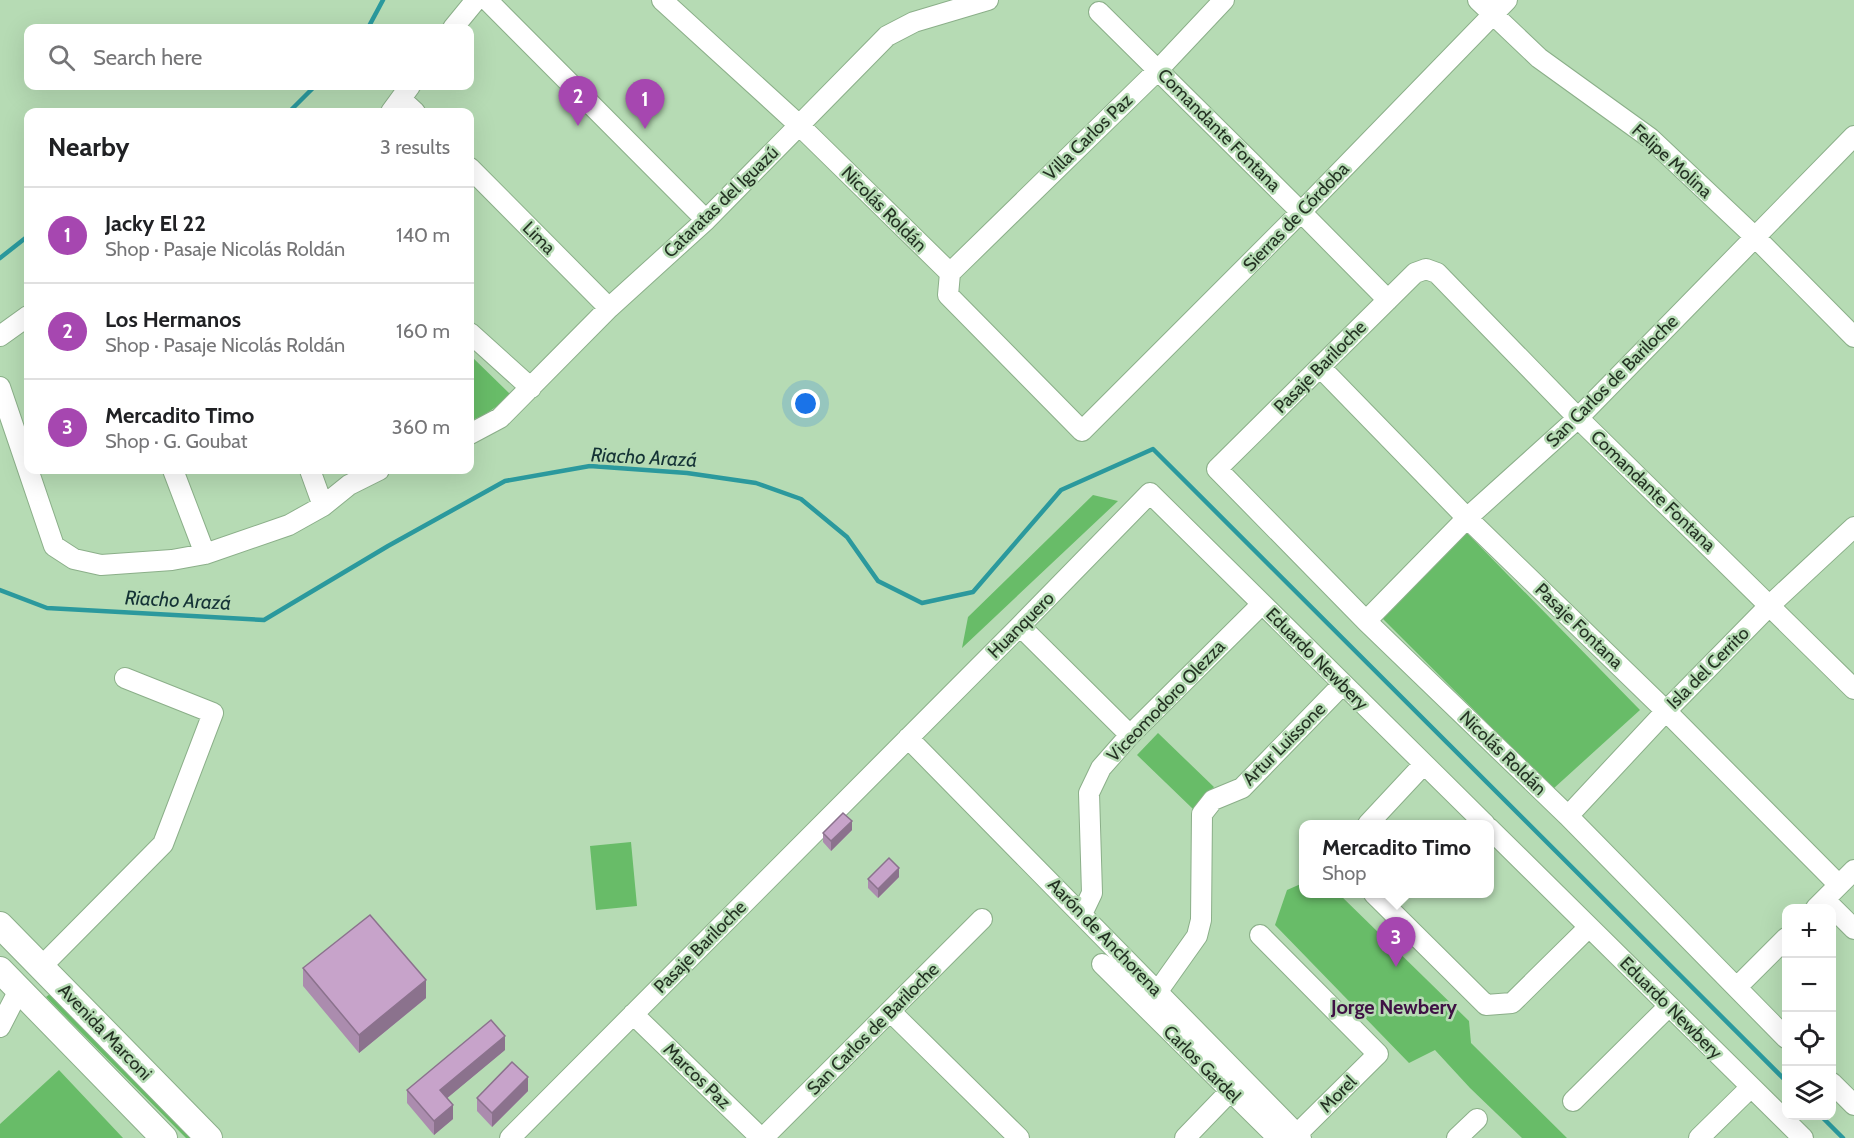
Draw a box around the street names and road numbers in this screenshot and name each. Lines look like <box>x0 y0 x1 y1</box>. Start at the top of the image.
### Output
street label: Comandante Fontana <box>1153 64 1285 196</box>
street label: Villa Carlos Paz <box>1039 89 1137 185</box>
street label: Felipe Molina <box>1627 119 1717 203</box>
street label: Cataratas del Iguazú <box>659 142 783 262</box>
street label: Sierras de Córdoba <box>1238 158 1354 276</box>
street label: Nicolás Roldán <box>837 162 931 256</box>
street label: Lima <box>518 217 560 259</box>
street label: San Carlos de Bariloche <box>1541 310 1683 452</box>
street label: Pasaje Bariloche <box>1269 316 1371 418</box>
street label: Comandante Fontana <box>1586 426 1720 556</box>
street label: Pasaje Fontana <box>1530 579 1628 674</box>
street label: Huanquero <box>983 587 1059 663</box>
street label: Eduardo Newbery <box>1261 603 1373 715</box>
street label: Isla del Cerrito <box>1662 622 1754 714</box>
street label: Viceomodoro Olezza <box>1102 635 1230 766</box>
street label: Artur Luissone <box>1238 698 1330 790</box>
street label: Nicolás Roldán <box>1455 706 1551 800</box>
street label: Aarón de Anchorena <box>1043 874 1167 1001</box>
street label: Pasaje Bariloche <box>649 896 751 998</box>
street label: Eduardo Newbery <box>1615 952 1727 1064</box>
street label: San Carlos de Bariloche <box>802 958 944 1100</box>
street label: Avenida Marconi <box>54 979 156 1085</box>
street label: Carlos Gardel <box>1159 1021 1246 1108</box>
street label: Marcos Paz <box>659 1038 736 1114</box>
street label: Morel <box>1315 1070 1362 1117</box>

